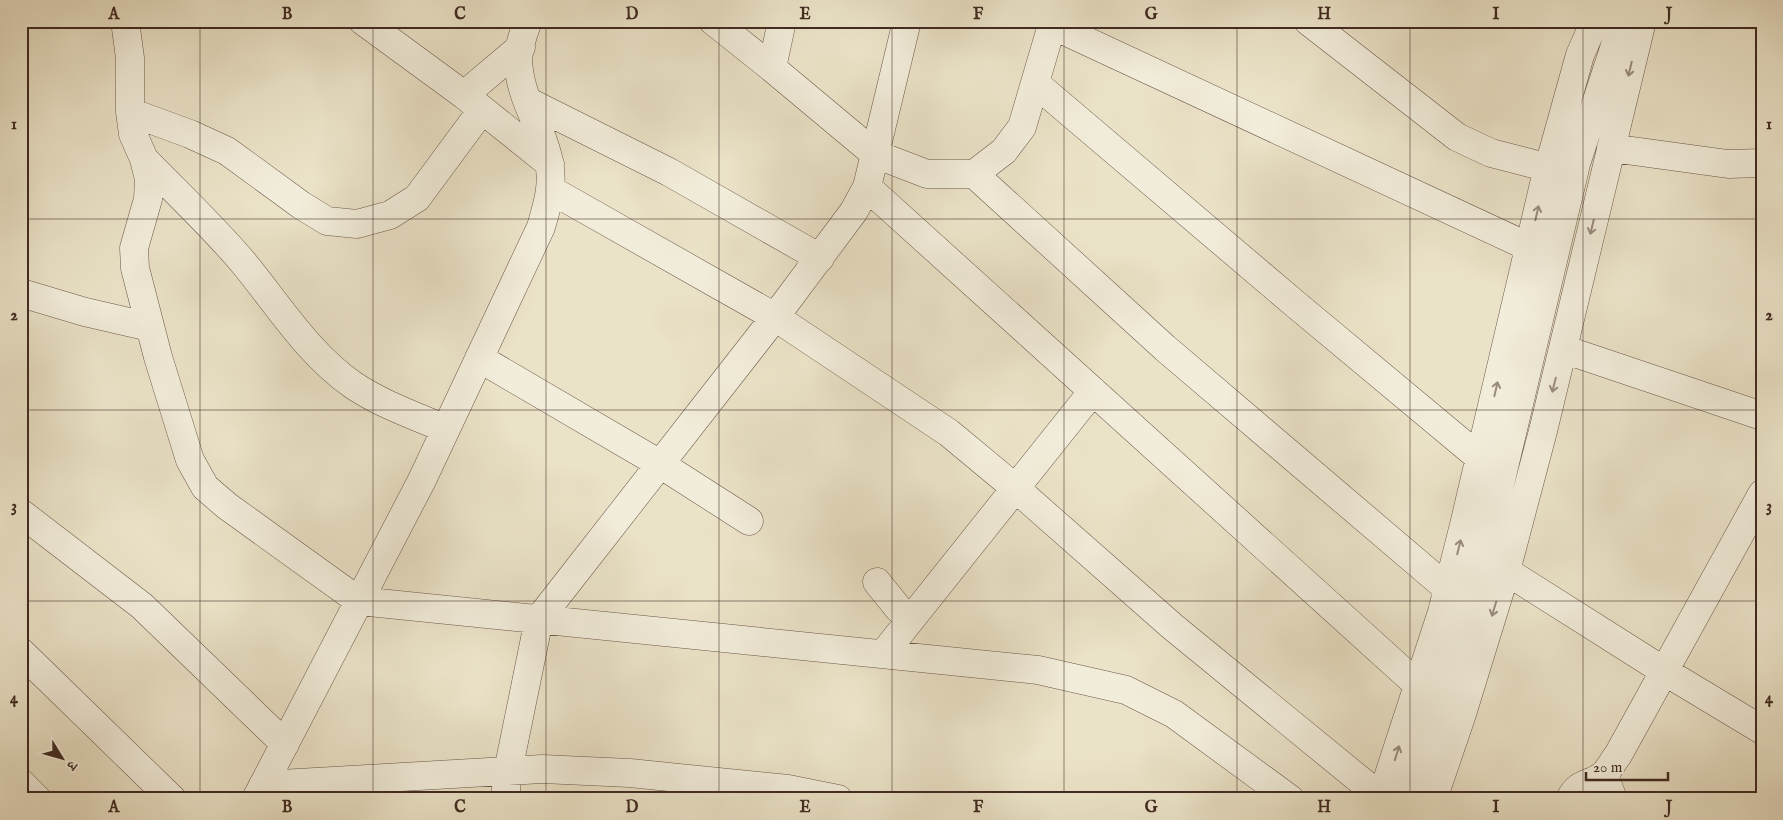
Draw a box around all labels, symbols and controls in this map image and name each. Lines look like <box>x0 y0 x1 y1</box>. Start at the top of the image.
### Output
text: A <box>108 5 121 25</box>
text: B <box>282 5 293 25</box>
text: C <box>454 5 466 25</box>
text: D <box>626 5 639 25</box>
text: E <box>799 5 811 25</box>
text: F <box>973 5 984 25</box>
text: G <box>1145 5 1158 25</box>
text: H <box>1317 5 1331 25</box>
text: I <box>1493 5 1500 25</box>
text: J <box>1664 5 1673 25</box>
one-way arrow <box>1625 60 1634 76</box>
text: 1 <box>11 115 17 135</box>
text: 1 <box>1766 115 1772 135</box>
one-way arrow <box>1533 206 1542 222</box>
one-way arrow <box>1587 218 1596 234</box>
text: 2 <box>10 306 18 326</box>
text: 2 <box>1765 306 1773 326</box>
one-way arrow <box>1549 376 1558 392</box>
one-way arrow <box>1492 381 1501 397</box>
text: 3 <box>11 497 17 517</box>
text: 3 <box>1766 497 1772 517</box>
one-way arrow <box>1455 539 1464 555</box>
one-way arrow <box>1489 601 1499 617</box>
text: 4 <box>10 689 19 709</box>
text: 4 <box>1765 689 1774 709</box>
north arrow <box>38 732 88 782</box>
one-way arrow <box>1393 745 1402 761</box>
scale bar <box>1586 750 1668 782</box>
text: उ <box>62 756 82 774</box>
text: 20 m <box>1593 758 1623 777</box>
text: A <box>108 798 121 818</box>
text: B <box>282 798 293 818</box>
text: C <box>454 798 466 818</box>
text: D <box>626 798 639 818</box>
text: E <box>799 798 811 818</box>
text: F <box>973 798 984 818</box>
text: G <box>1145 798 1158 818</box>
text: H <box>1317 798 1331 818</box>
text: I <box>1493 798 1500 818</box>
text: J <box>1664 798 1673 818</box>

